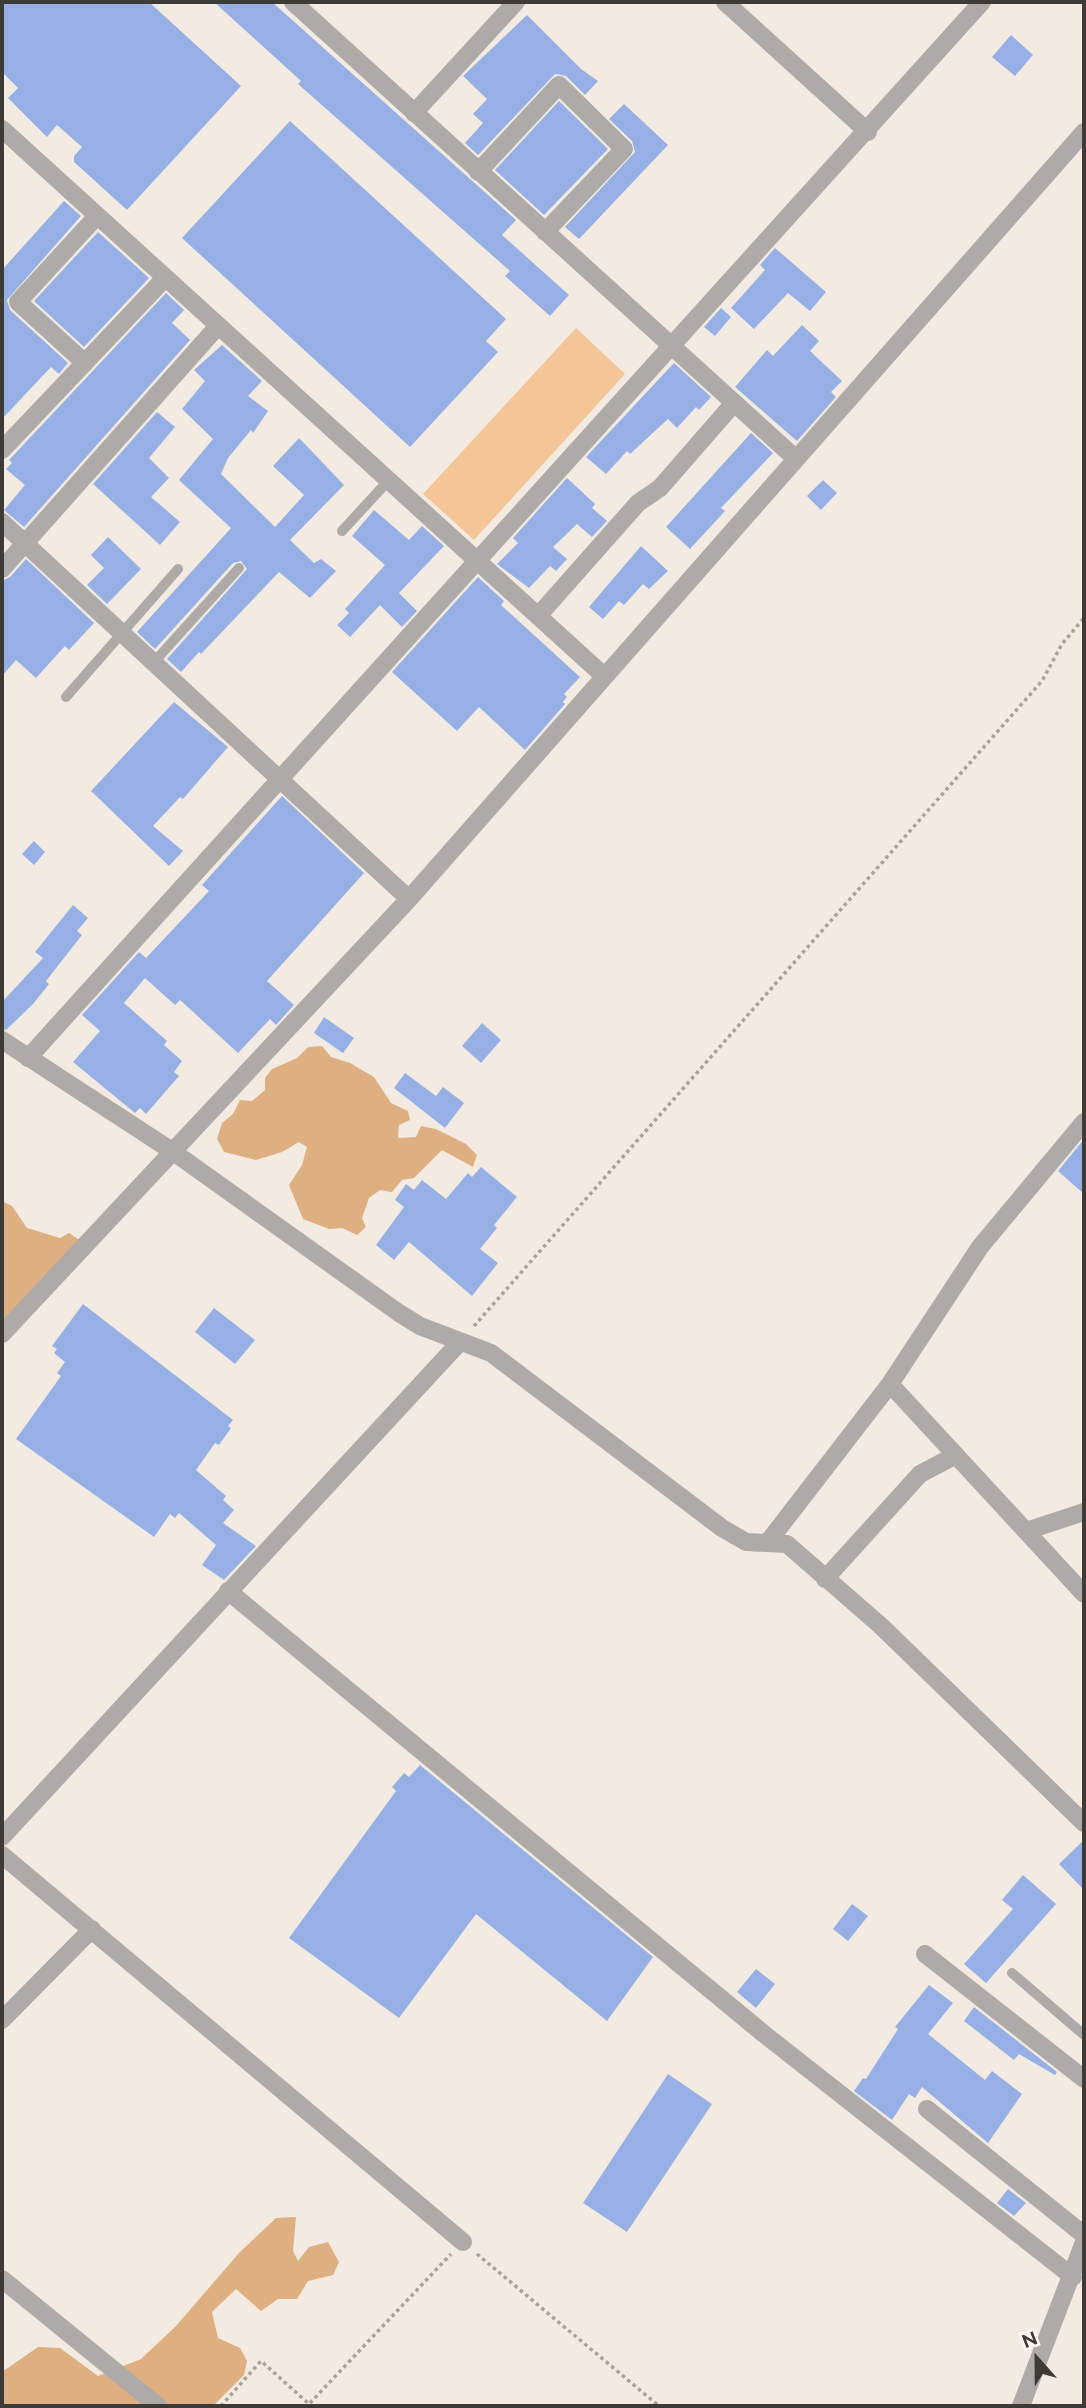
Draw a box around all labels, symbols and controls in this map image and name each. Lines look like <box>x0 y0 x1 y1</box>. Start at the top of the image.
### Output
north arrow <box>1002 2324 1072 2394</box>
text: N <box>1019 2327 1040 2352</box>

